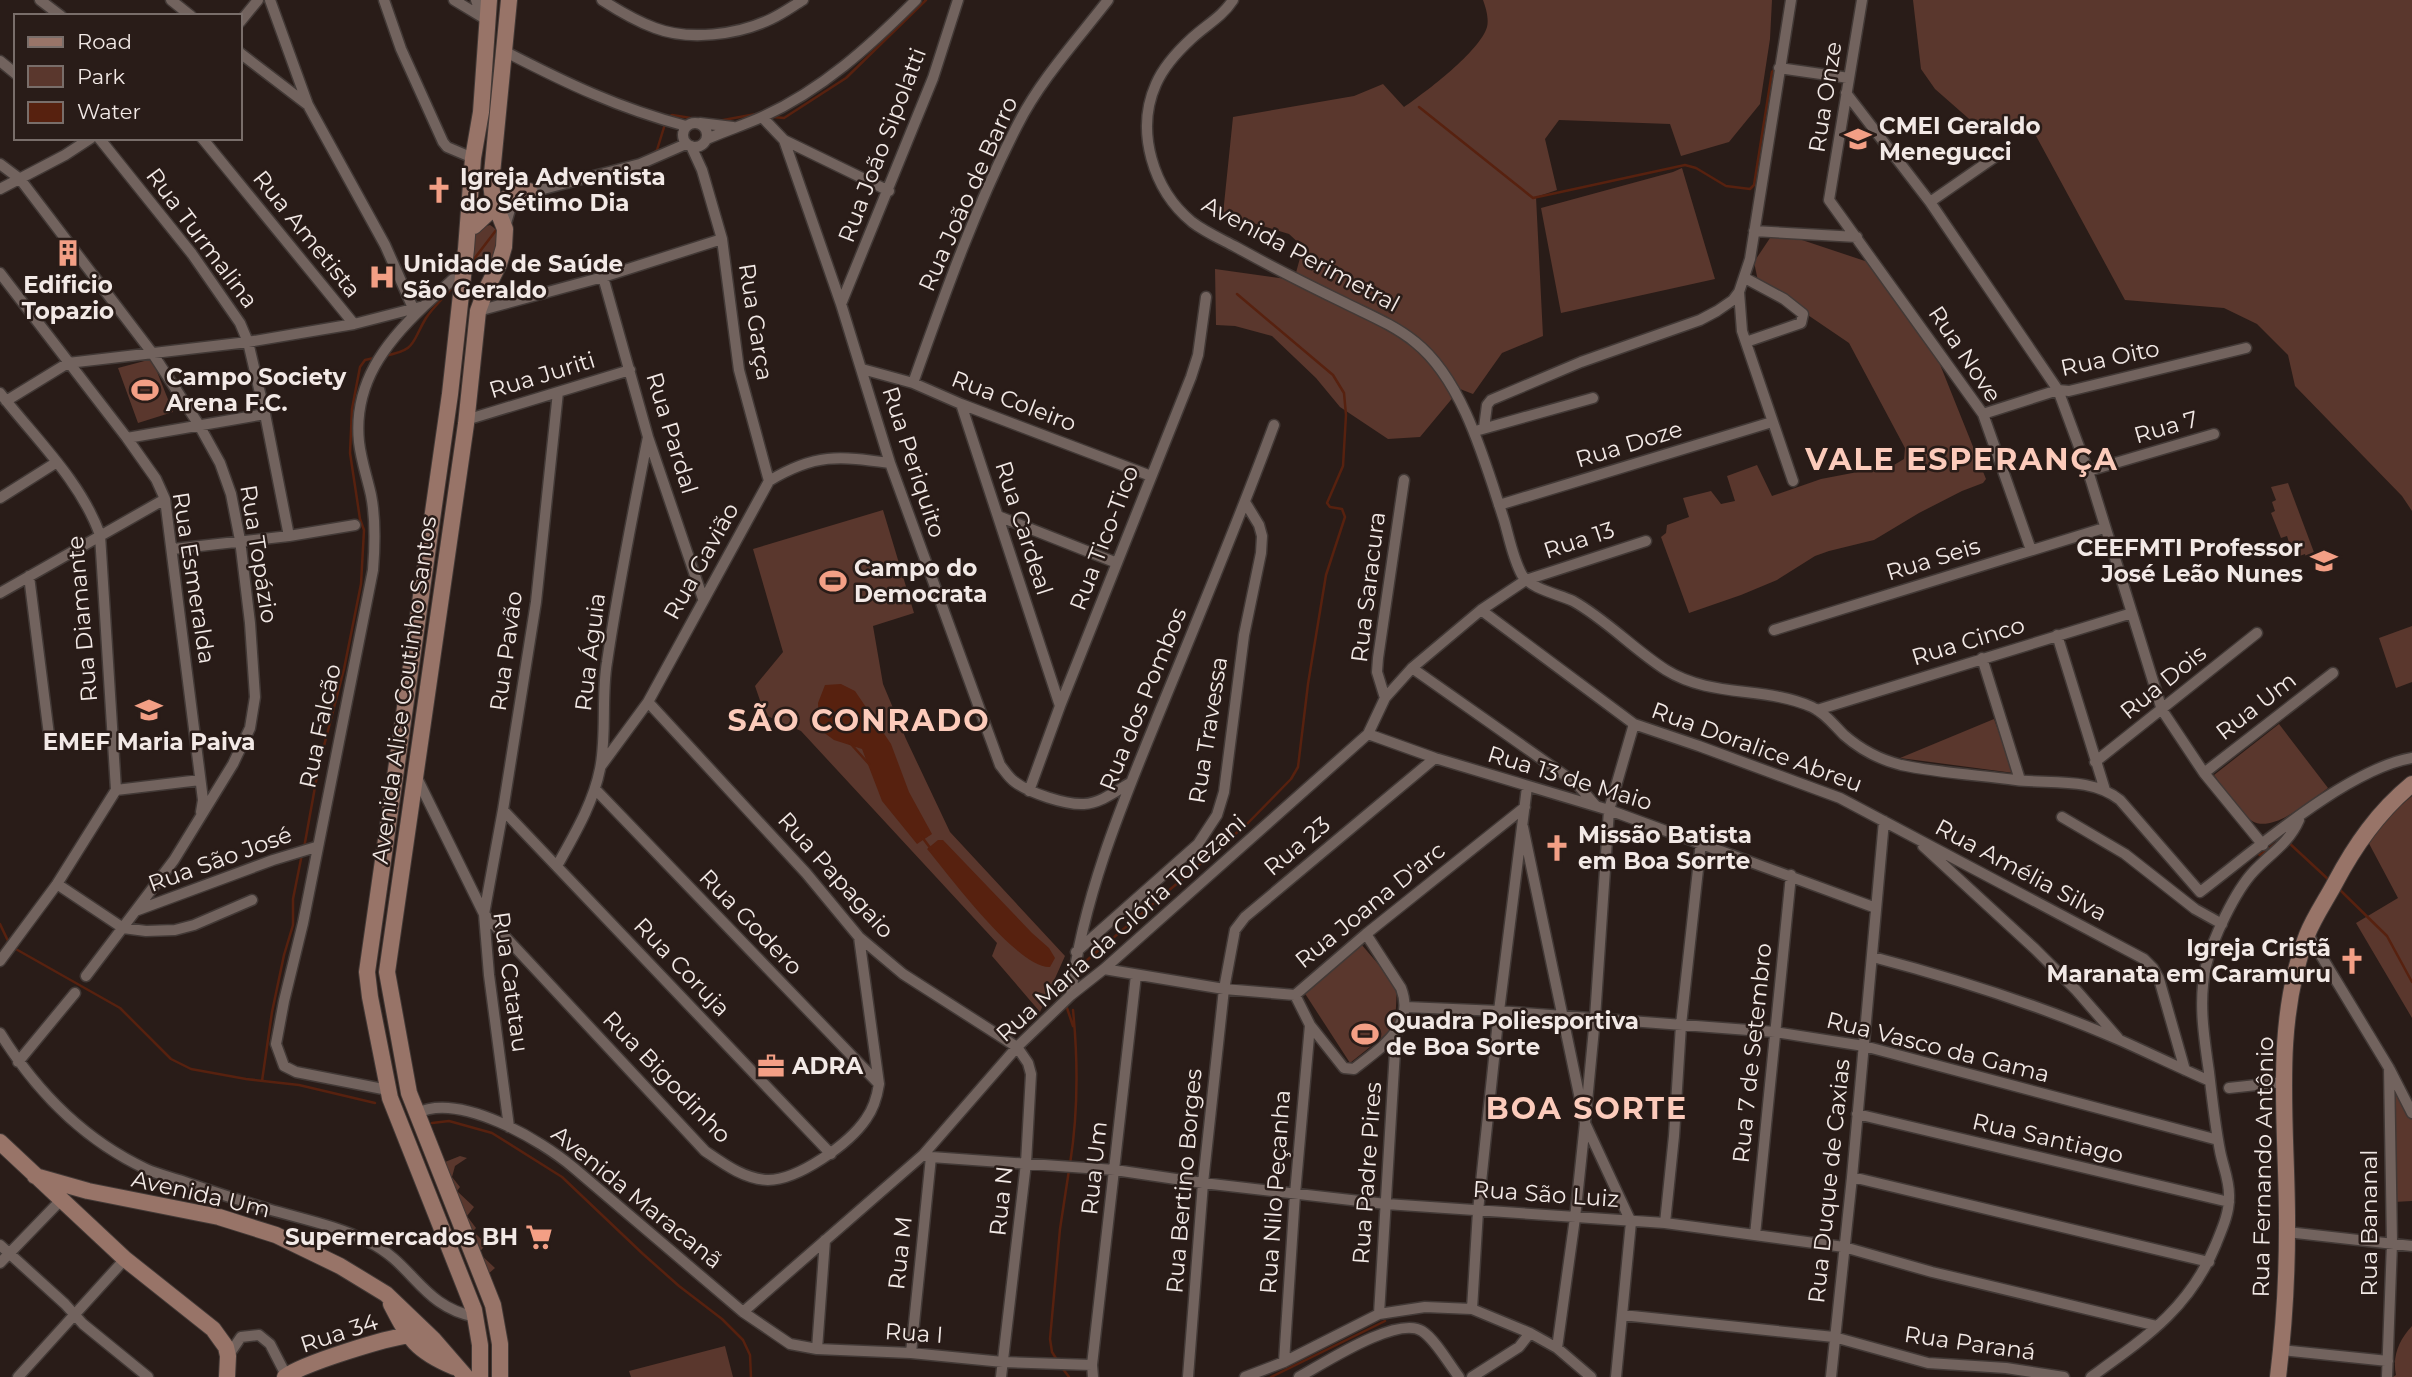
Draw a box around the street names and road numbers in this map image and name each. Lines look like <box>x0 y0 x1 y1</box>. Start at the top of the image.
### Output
street label: Rua Onze <box>1802 40 1848 154</box>
street label: Rua João Sipolatti <box>832 44 932 246</box>
street label: Rua João de Barro <box>912 92 1024 296</box>
street label: Rua Turmalina <box>140 162 264 314</box>
street label: Rua Ametista <box>247 165 367 303</box>
street label: Avenida Perimetral <box>1197 190 1405 318</box>
street label: Rua Garça <box>733 261 779 383</box>
street label: Rua Nove <box>1923 300 2007 408</box>
street label: Rua Oito <box>2058 334 2162 382</box>
street label: Rua Juriti <box>486 346 598 404</box>
street label: Rua Coleiro <box>948 364 1080 438</box>
street label: Rua Pardal <box>640 369 704 497</box>
street label: Rua Periquito <box>876 383 952 541</box>
street label: Rua 7 <box>2131 405 2201 449</box>
street label: Rua Doze <box>1572 414 1686 474</box>
street label: Rua Cardeal <box>989 457 1059 599</box>
street label: Rua Tico-Tico <box>1064 462 1144 614</box>
street label: Rua Topázio <box>234 483 284 625</box>
street label: Rua Esmeralda <box>167 490 221 666</box>
street label: Rua Gavião <box>657 498 745 624</box>
street label: Rua Saracura <box>1345 510 1391 664</box>
street label: Avenida Alice Coutinho Santos <box>366 514 442 866</box>
street label: Rua 13 <box>1540 515 1618 565</box>
street label: Rua Seis <box>1882 531 1984 587</box>
street label: Rua Diamante <box>61 535 103 703</box>
street label: Rua Pavão <box>484 589 528 713</box>
street label: Rua Águia <box>569 591 611 713</box>
street label: Rua dos Pombos <box>1093 603 1193 795</box>
street label: Rua Cinco <box>1908 611 2028 671</box>
street label: Rua Dois <box>2114 639 2212 725</box>
street label: Rua Travessa <box>1183 655 1233 805</box>
street label: Rua Falcão <box>293 661 347 791</box>
street label: Rua Um <box>2210 666 2302 746</box>
street label: Rua Doralice Abreu <box>1648 696 1866 798</box>
street label: Rua 13 de Maio <box>1484 740 1656 816</box>
street label: Rua Papagaio <box>772 806 900 944</box>
street label: Rua Maria da Glória Torezani <box>990 808 1252 1048</box>
street label: Rua 23 <box>1258 810 1336 882</box>
street label: Rua Amélia Silva <box>1930 813 2112 927</box>
street label: Rua São José <box>144 820 296 898</box>
street label: Rua Joana D'arc <box>1289 836 1451 974</box>
street label: Rua Godero <box>693 863 809 981</box>
street label: Rua Catatau <box>487 910 535 1054</box>
street label: Rua Coruja <box>628 912 736 1022</box>
street label: Rua 7 de Setembro <box>1727 942 1777 1164</box>
street label: Rua Bigodinho <box>597 1005 737 1149</box>
street label: Rua Vasco da Gama <box>1824 1006 2052 1088</box>
street label: Rua Fernando Antônio <box>2247 1036 2279 1298</box>
street label: Rua Duque de Caxias <box>1802 1057 1856 1305</box>
street label: Rua Bertino Borges <box>1160 1067 1208 1295</box>
street label: Rua Padre Pires <box>1347 1081 1387 1265</box>
street label: Rua Nilo Peçanha <box>1254 1089 1296 1295</box>
street label: Rua Santiago <box>1970 1107 2126 1169</box>
street label: Avenida Maracanã <box>546 1119 728 1275</box>
street label: Rua Um <box>1075 1120 1113 1216</box>
street label: Rua Bananal <box>2355 1149 2383 1297</box>
street label: Avenida Um <box>129 1164 273 1224</box>
street label: Rua N <box>983 1165 1019 1237</box>
street label: Rua São Luiz <box>1472 1175 1620 1213</box>
street label: Rua M <box>882 1215 918 1291</box>
street label: Rua 34 <box>297 1307 381 1359</box>
street label: Rua I <box>884 1317 944 1349</box>
street label: Rua Paraná <box>1902 1320 2038 1366</box>

